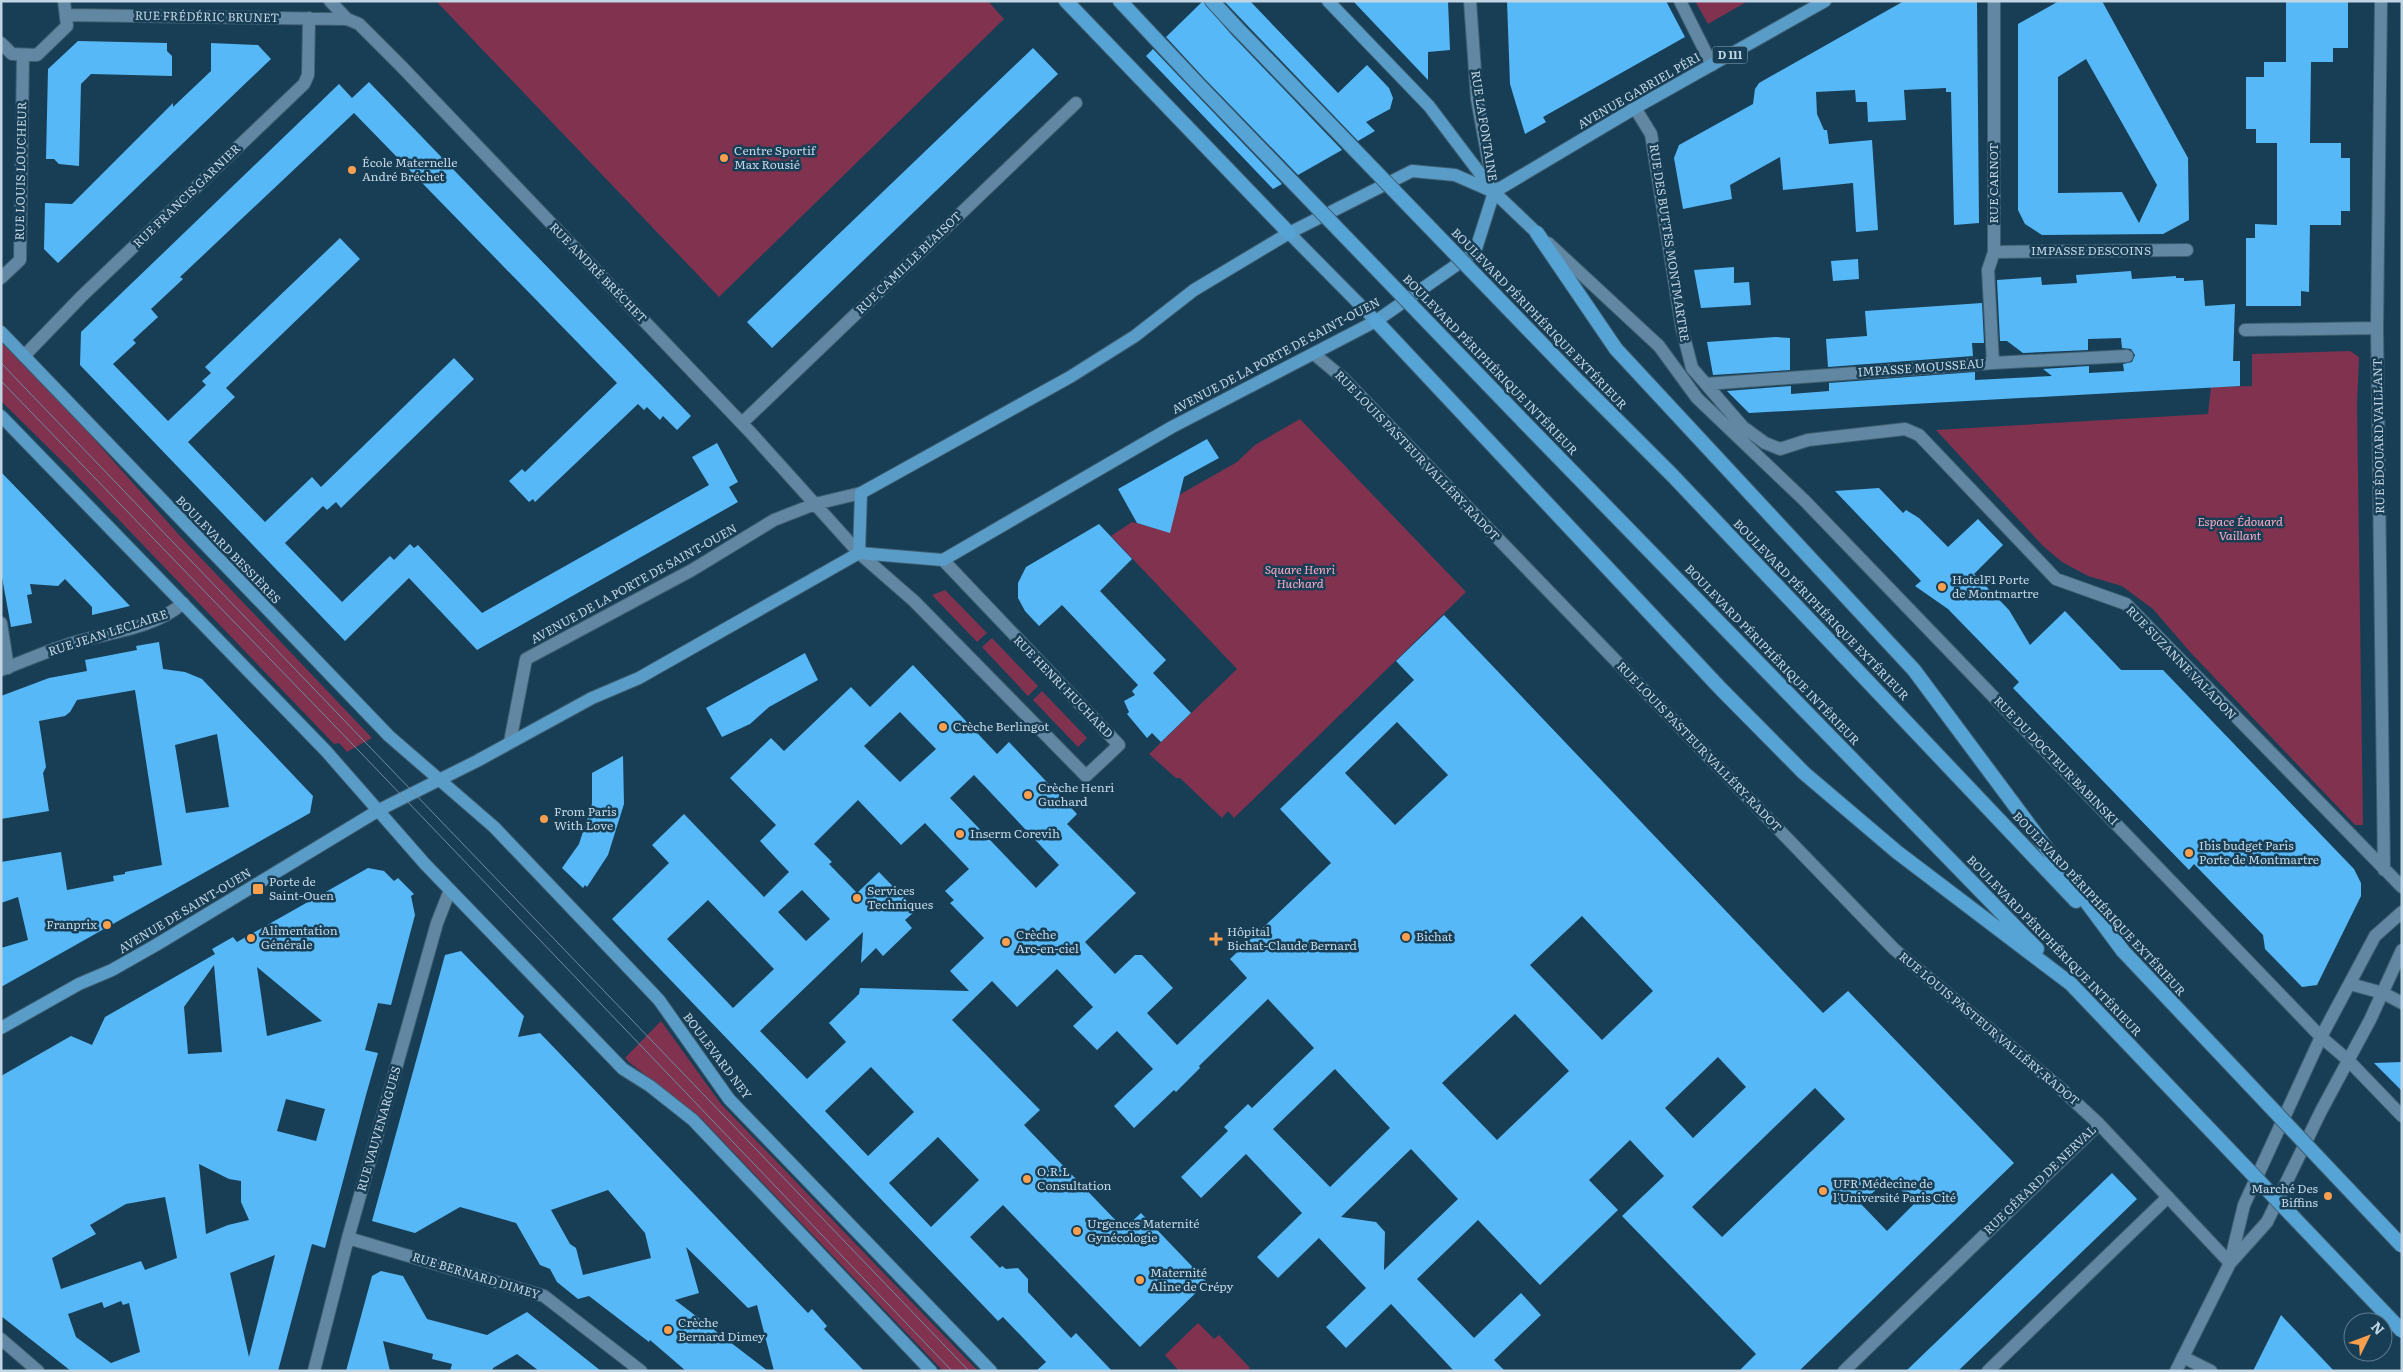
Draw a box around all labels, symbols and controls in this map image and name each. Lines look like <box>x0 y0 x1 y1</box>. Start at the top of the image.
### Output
street label: RUE FRÉDÉRIC BRUNET <box>135 6 280 26</box>
road number: D 111 <box>1712 46 1748 64</box>
street label: AVENUE GABRIEL PÉRI <box>1574 47 1703 133</box>
street label: RUE LA FONTAINE <box>1467 69 1503 183</box>
street label: RUE LOUIS LOUCHEUR <box>10 101 30 241</box>
street label: RUE FRANCIS GARNIER <box>129 139 244 252</box>
place label: Centre Sportif Max Rousié <box>734 141 817 173</box>
street label: RUE CARNOT <box>1984 142 2002 223</box>
street label: RUE DES BUTTES MONTMARTRE <box>1645 143 1695 343</box>
marker: Centre Sportif Max Rousié <box>718 152 730 164</box>
place label: École Maternelle André Bréchet <box>362 153 458 185</box>
marker: École Maternelle André Bréchet <box>346 164 358 176</box>
street label: RUE CAMILLE BLAISOT <box>851 207 965 318</box>
street label: RUE ANDRÉ BRÉCHET <box>546 218 652 327</box>
street label: BOULEVARD PÉRIPHÉRIQUE EXTÉRIEUR <box>1448 224 1632 413</box>
street label: IMPASSE DESCOINS <box>2031 241 2151 259</box>
street label: BOULEVARD PÉRIPHÉRIQUE INTÉRIEUR <box>1399 270 1583 459</box>
street label: AVENUE DE LA PORTE DE SAINT-OUEN <box>1168 292 1383 418</box>
street label: IMPASSE MOUSSEAU <box>1857 354 1985 380</box>
street label: RUE ÉDOUARD VAILLANT <box>2368 358 2388 514</box>
street label: RUE LOUIS PASTEUR VALLÉRY-RADOT <box>1331 366 1504 545</box>
street label: BOULEVARD BESSIÈRES <box>172 491 285 607</box>
park label: Espace Édouard Vaillant <box>2197 512 2283 544</box>
street label: BOULEVARD PÉRIPHÉRIQUE EXTÉRIEUR <box>1730 515 1914 704</box>
street label: AVENUE DE LA PORTE DE SAINT-OUEN <box>527 519 740 648</box>
park label: Square Henri Huchard <box>1265 560 1336 592</box>
street label: BOULEVARD PÉRIPHÉRIQUE INTÉRIEUR <box>1681 560 1865 749</box>
place label: HotelF1 Porte de Montmartre <box>1952 570 2039 602</box>
marker: HotelF1 Porte de Montmartre <box>1936 581 1948 593</box>
street label: RUE SUZANNE VALADON <box>2122 601 2241 723</box>
street label: RUE JEAN LECLAIRE <box>46 604 170 660</box>
street label: RUE HENRI HUCHARD <box>1010 631 1118 742</box>
street label: RUE LOUIS PASTEUR VALLÉRY-RADOT <box>1613 657 1786 836</box>
street label: RUE DU DOCTEUR BABINSKI <box>1990 692 2123 829</box>
place label: Crèche Berlingot <box>953 717 1049 735</box>
marker: Crèche Berlingot <box>937 721 949 733</box>
place label: Crèche Henri Guchard <box>1038 778 1114 810</box>
marker: Crèche Henri Guchard <box>1022 789 1034 801</box>
place label: From Paris With Love <box>554 802 617 834</box>
street label: BOULEVARD PÉRIPHÉRIQUE EXTÉRIEUR <box>2009 807 2190 1000</box>
marker: From Paris With Love <box>538 813 550 825</box>
place label: Inserm Corevih <box>970 824 1060 842</box>
marker: Inserm Corevih <box>954 828 966 840</box>
place label: Ibis budget Paris Porte de Montmartre <box>2199 836 2319 868</box>
marker: Ibis budget Paris Porte de Montmartre <box>2183 847 2195 859</box>
street label: BOULEVARD PÉRIPHÉRIQUE INTÉRIEUR <box>1963 851 2147 1040</box>
street label: AVENUE DE SAINT-OUEN <box>114 863 254 957</box>
place label: Porte de Saint-Ouen <box>269 872 334 904</box>
place label: Services Techniques <box>867 881 934 913</box>
marker: Porte de Saint-Ouen <box>251 882 265 896</box>
marker: Services Techniques <box>851 892 863 904</box>
place label: Franprix <box>46 915 97 933</box>
marker: Franprix <box>101 919 113 931</box>
place label: Alimentation Générale <box>261 921 338 953</box>
place label: Hôpital Bichat-Claude Bernard <box>1227 922 1357 954</box>
place label: Crèche Arc-en-ciel <box>1016 925 1079 957</box>
place label: Bichat <box>1416 927 1453 945</box>
marker: Bichat <box>1400 931 1412 943</box>
marker: Alimentation Générale <box>245 932 257 944</box>
marker: Hôpital Bichat-Claude Bernard <box>1209 932 1223 946</box>
marker: Crèche Arc-en-ciel <box>1000 936 1012 948</box>
street label: RUE LOUIS PASTEUR VALLÉRY-RADOT <box>1895 947 2084 1109</box>
street label: BOULEVARD NEY <box>679 1008 757 1103</box>
street label: RUE VAUVENARGUES <box>352 1064 405 1193</box>
street label: RUE GÉRARD DE NERVAL <box>1979 1121 2100 1238</box>
place label: O.R.L Consultation <box>1037 1162 1112 1194</box>
marker: O.R.L Consultation <box>1021 1173 1033 1185</box>
place label: UFR Médecine de l'Université Paris Cité <box>1833 1174 1956 1206</box>
place label: Marché Des Biffins <box>2251 1179 2319 1211</box>
marker: UFR Médecine de l'Université Paris Cité <box>1817 1185 1829 1197</box>
marker: Marché Des Biffins <box>2322 1190 2334 1202</box>
place label: Urgences Maternité Gynécologie <box>1087 1214 1199 1246</box>
marker: Urgences Maternité Gynécologie <box>1071 1225 1083 1237</box>
street label: RUE BERNARD DIMEY <box>410 1247 543 1303</box>
place label: Maternité Aline de Crépy <box>1150 1263 1233 1295</box>
marker: Maternité Aline de Crépy <box>1134 1274 1146 1286</box>
north arrow <box>2343 1312 2393 1362</box>
place label: Crèche Bernard Dimey <box>678 1313 765 1345</box>
text: N <box>2367 1317 2390 1339</box>
marker: Crèche Bernard Dimey <box>662 1324 674 1336</box>

